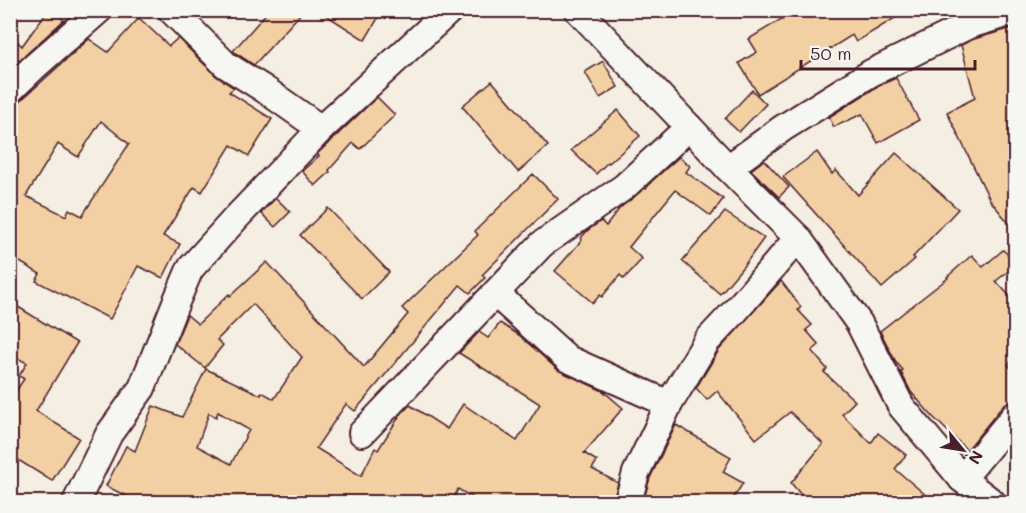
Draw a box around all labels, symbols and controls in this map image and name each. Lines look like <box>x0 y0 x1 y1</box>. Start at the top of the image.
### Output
scale bar <box>801 33 975 71</box>
text: 50 m <box>810 41 852 65</box>
north arrow <box>933 420 993 480</box>
text: N <box>964 447 989 468</box>

